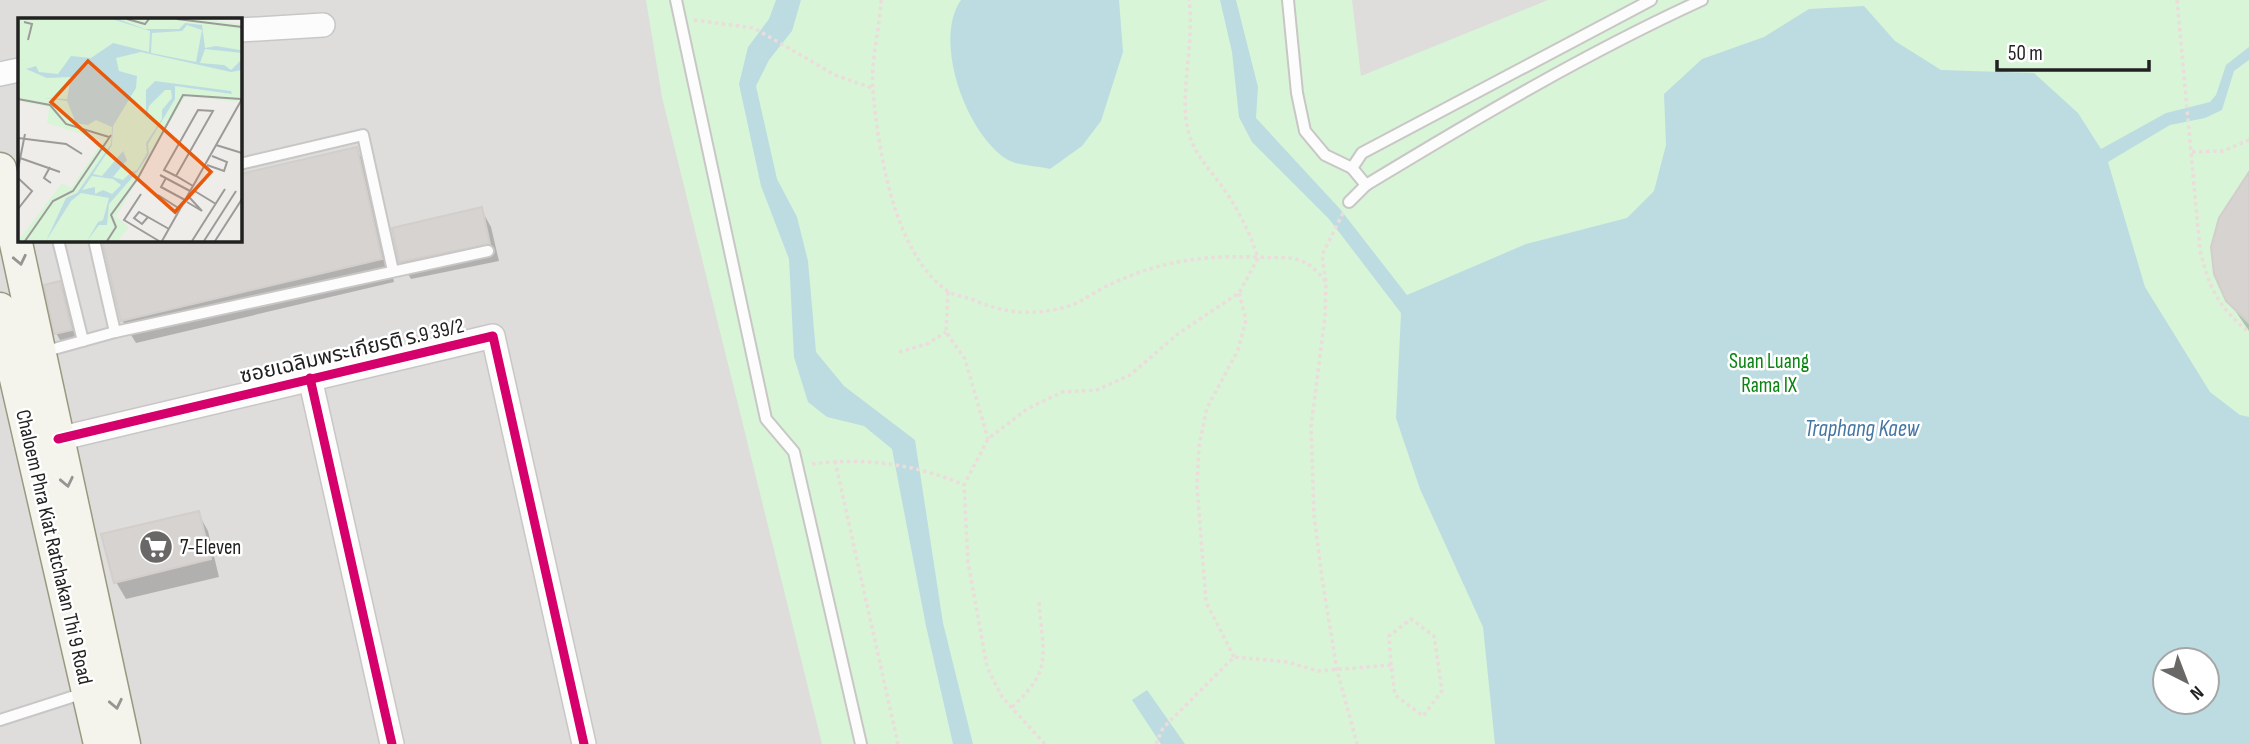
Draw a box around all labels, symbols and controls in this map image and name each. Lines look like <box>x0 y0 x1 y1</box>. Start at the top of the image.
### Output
inset map <box>18 18 242 242</box>
scale bar <box>1997 28 2149 72</box>
text: 50 m <box>2008 41 2043 66</box>
one-way arrow <box>11 254 26 266</box>
street label: ซอยเฉลิมพระเกียรติ ร.9 39/2 <box>238 313 466 389</box>
park label: Suan Luang Rama IX <box>1729 349 1809 398</box>
street label: Chaloem Phra Kiat Ratchakan Thi 9 Road <box>10 407 98 687</box>
water label: Traphang Kaew <box>1805 415 1920 443</box>
one-way arrow <box>59 476 73 488</box>
supermarket icon: 7-Eleven <box>137 528 175 566</box>
place label: 7-Eleven <box>180 535 241 560</box>
north arrow <box>2151 646 2221 716</box>
text: N <box>2185 681 2208 704</box>
one-way arrow <box>107 698 122 710</box>

